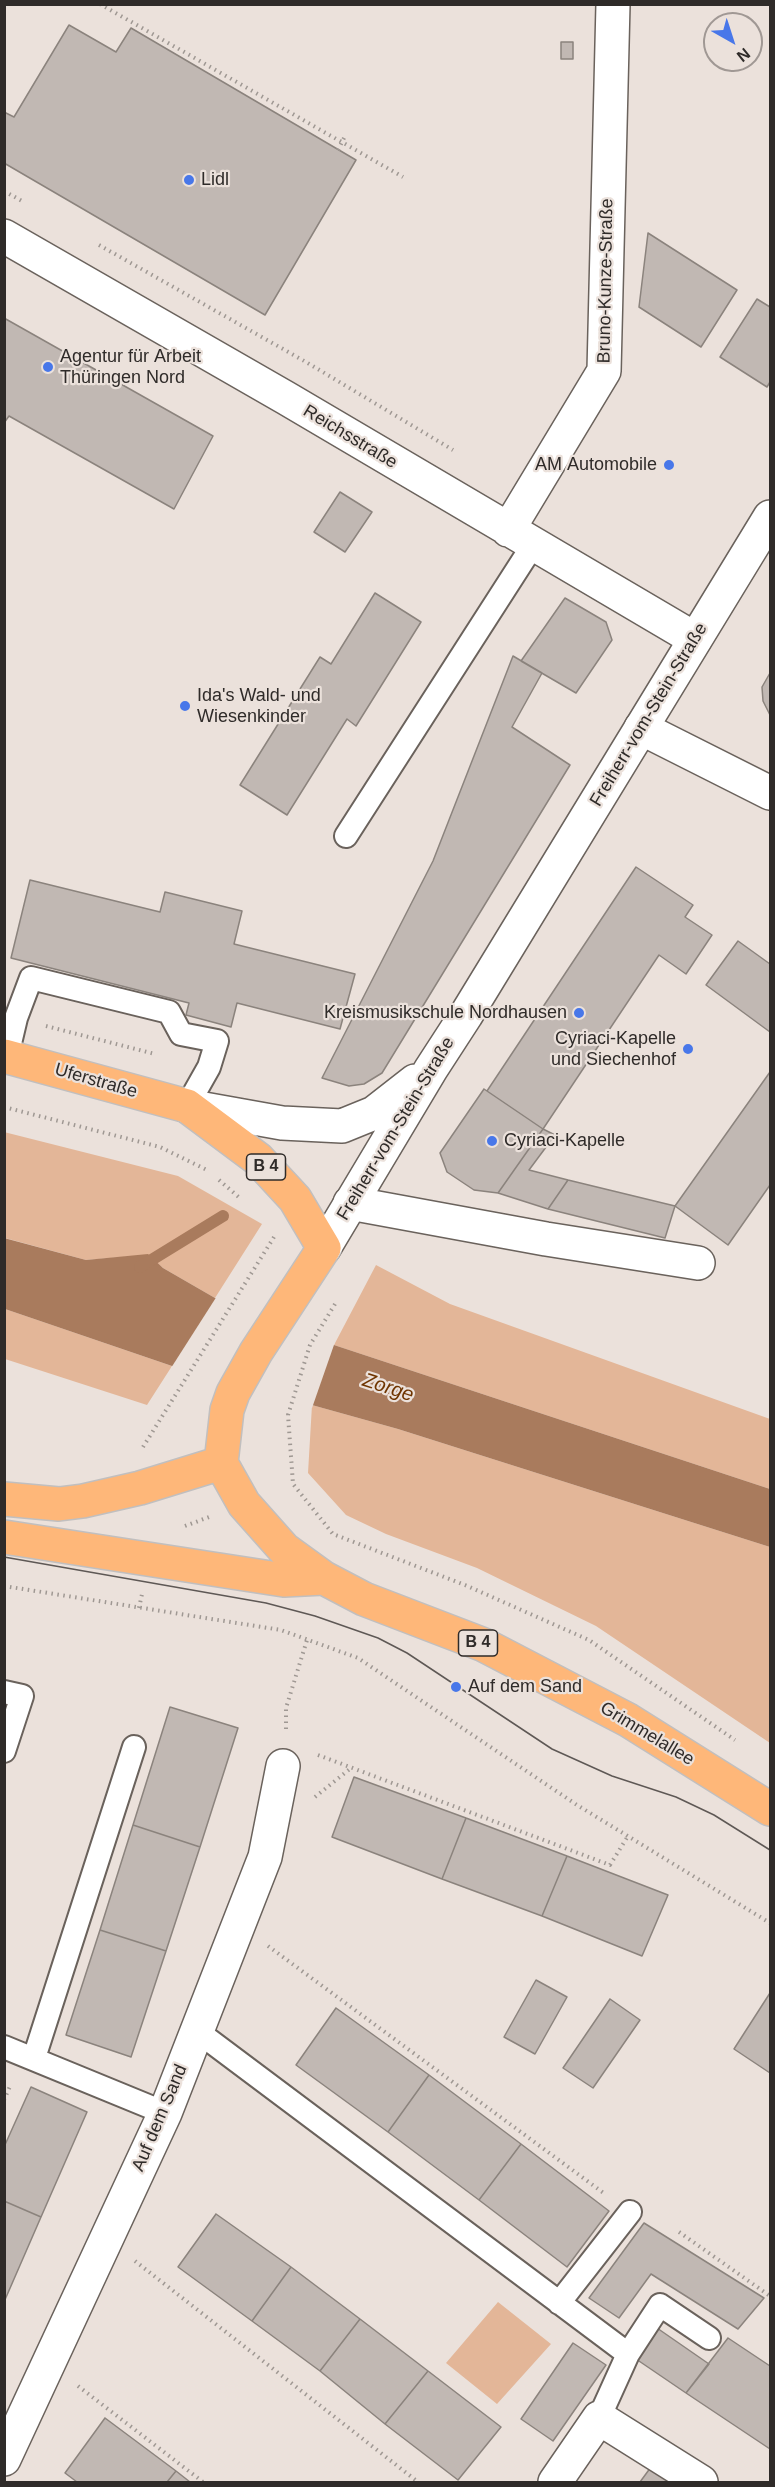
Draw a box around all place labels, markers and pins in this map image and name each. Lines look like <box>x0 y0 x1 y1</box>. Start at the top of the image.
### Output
place label: Lidl <box>201 169 229 191</box>
marker: Lidl <box>182 173 196 187</box>
place label: Agentur für Arbeit Thüringen Nord <box>60 346 201 388</box>
marker: Agentur für Arbeit Thüringen Nord <box>41 360 55 374</box>
place label: AM Automobile <box>535 454 657 476</box>
marker: AM Automobile <box>662 458 676 472</box>
place label: Ida's Wald- und Wiesenkinder <box>197 685 321 728</box>
marker: Ida's Wald- und Wiesenkinder <box>178 699 192 713</box>
place label: Kreismusikschule Nordhausen <box>324 1002 567 1024</box>
marker: Kreismusikschule Nordhausen <box>572 1006 586 1020</box>
place label: Cyriaci-Kapelle und Siechenhof <box>551 1028 676 1070</box>
marker: Cyriaci-Kapelle und Siechenhof <box>681 1042 695 1056</box>
place label: Cyriaci-Kapelle <box>504 1130 625 1152</box>
marker: Cyriaci-Kapelle <box>485 1134 499 1148</box>
place label: Auf dem Sand <box>468 1676 582 1698</box>
marker: Auf dem Sand <box>449 1680 463 1694</box>

